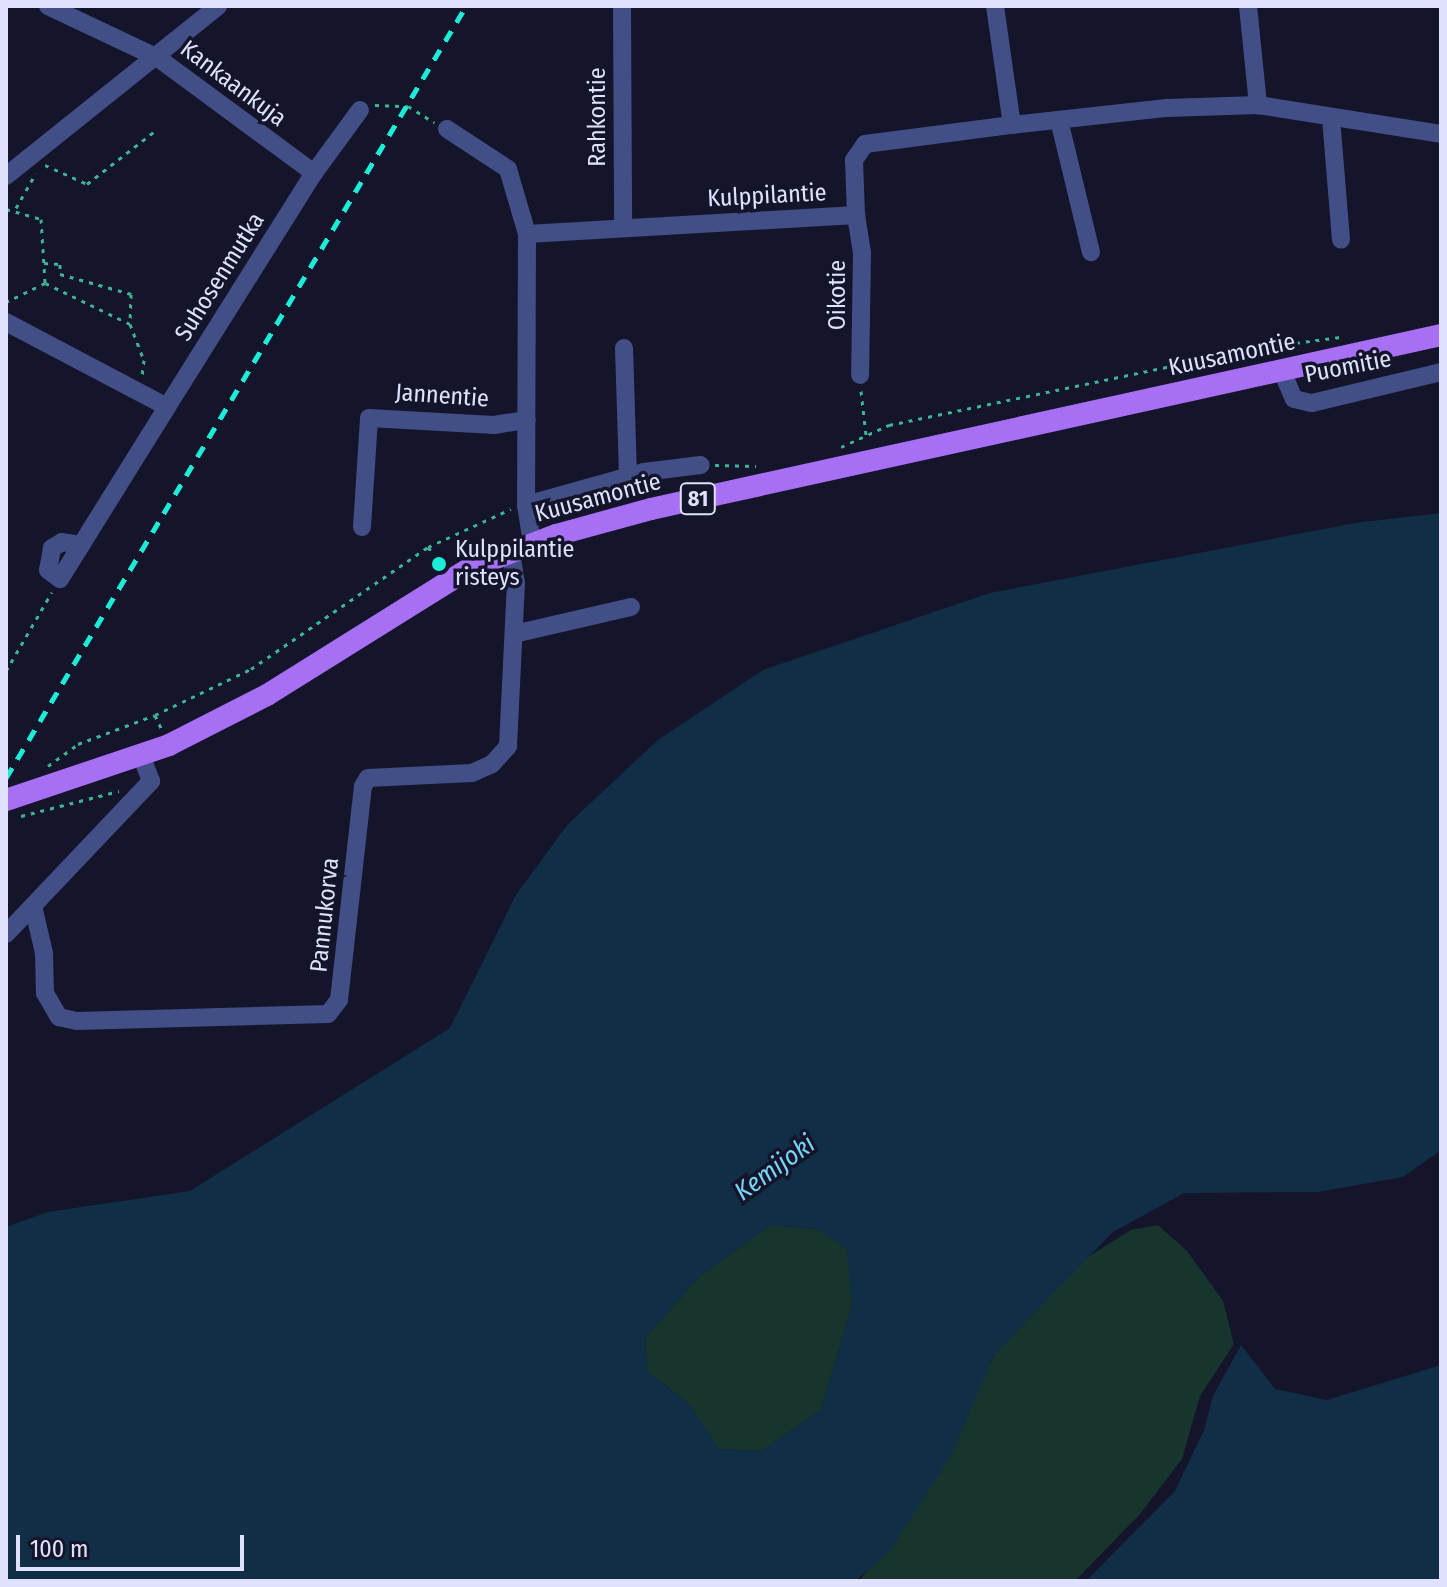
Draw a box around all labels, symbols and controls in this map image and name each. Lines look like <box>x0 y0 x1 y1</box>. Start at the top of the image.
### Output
street label: Kankaankuja <box>174 35 292 133</box>
street label: Rahkontie <box>584 67 612 167</box>
street label: Kulppilantie <box>707 178 827 214</box>
street label: Suhosenmutka <box>169 207 271 347</box>
street label: Oikotie <box>824 260 852 330</box>
street label: Kuusamontie <box>1166 328 1298 382</box>
street label: Puomitie <box>1302 345 1394 389</box>
street label: Jannentie <box>394 378 490 414</box>
street label: Kuusamontie <box>532 467 664 529</box>
road number: 81 <box>678 481 718 517</box>
place label: Kulppilantie risteys <box>455 536 574 592</box>
marker: Kulppilantie risteys <box>430 555 448 573</box>
street label: Pannukorva <box>305 856 345 974</box>
water label: Kemijoki <box>729 1128 821 1208</box>
scale bar <box>20 1519 248 1569</box>
text: 100 m <box>30 1535 88 1563</box>

